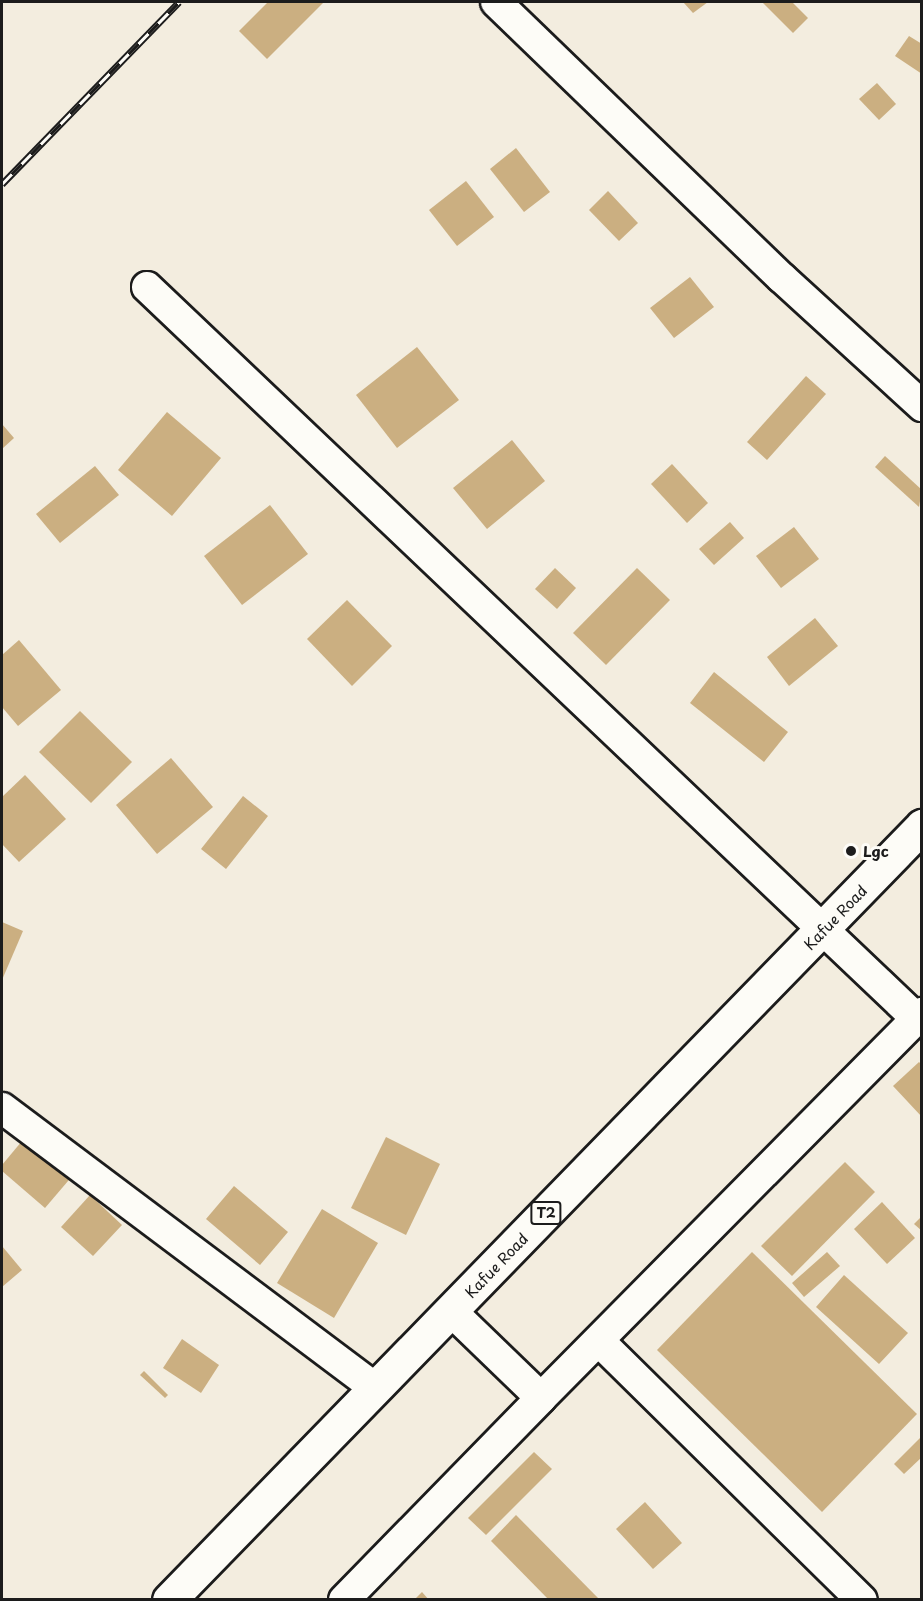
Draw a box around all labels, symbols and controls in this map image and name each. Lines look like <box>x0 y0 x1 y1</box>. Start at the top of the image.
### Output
place label: Lgc <box>863 842 889 860</box>
marker: Lgc <box>844 844 858 858</box>
street label: Kafue Road <box>799 881 871 953</box>
road number: T2 <box>530 1202 562 1224</box>
street label: Kafue Road <box>460 1229 532 1301</box>

